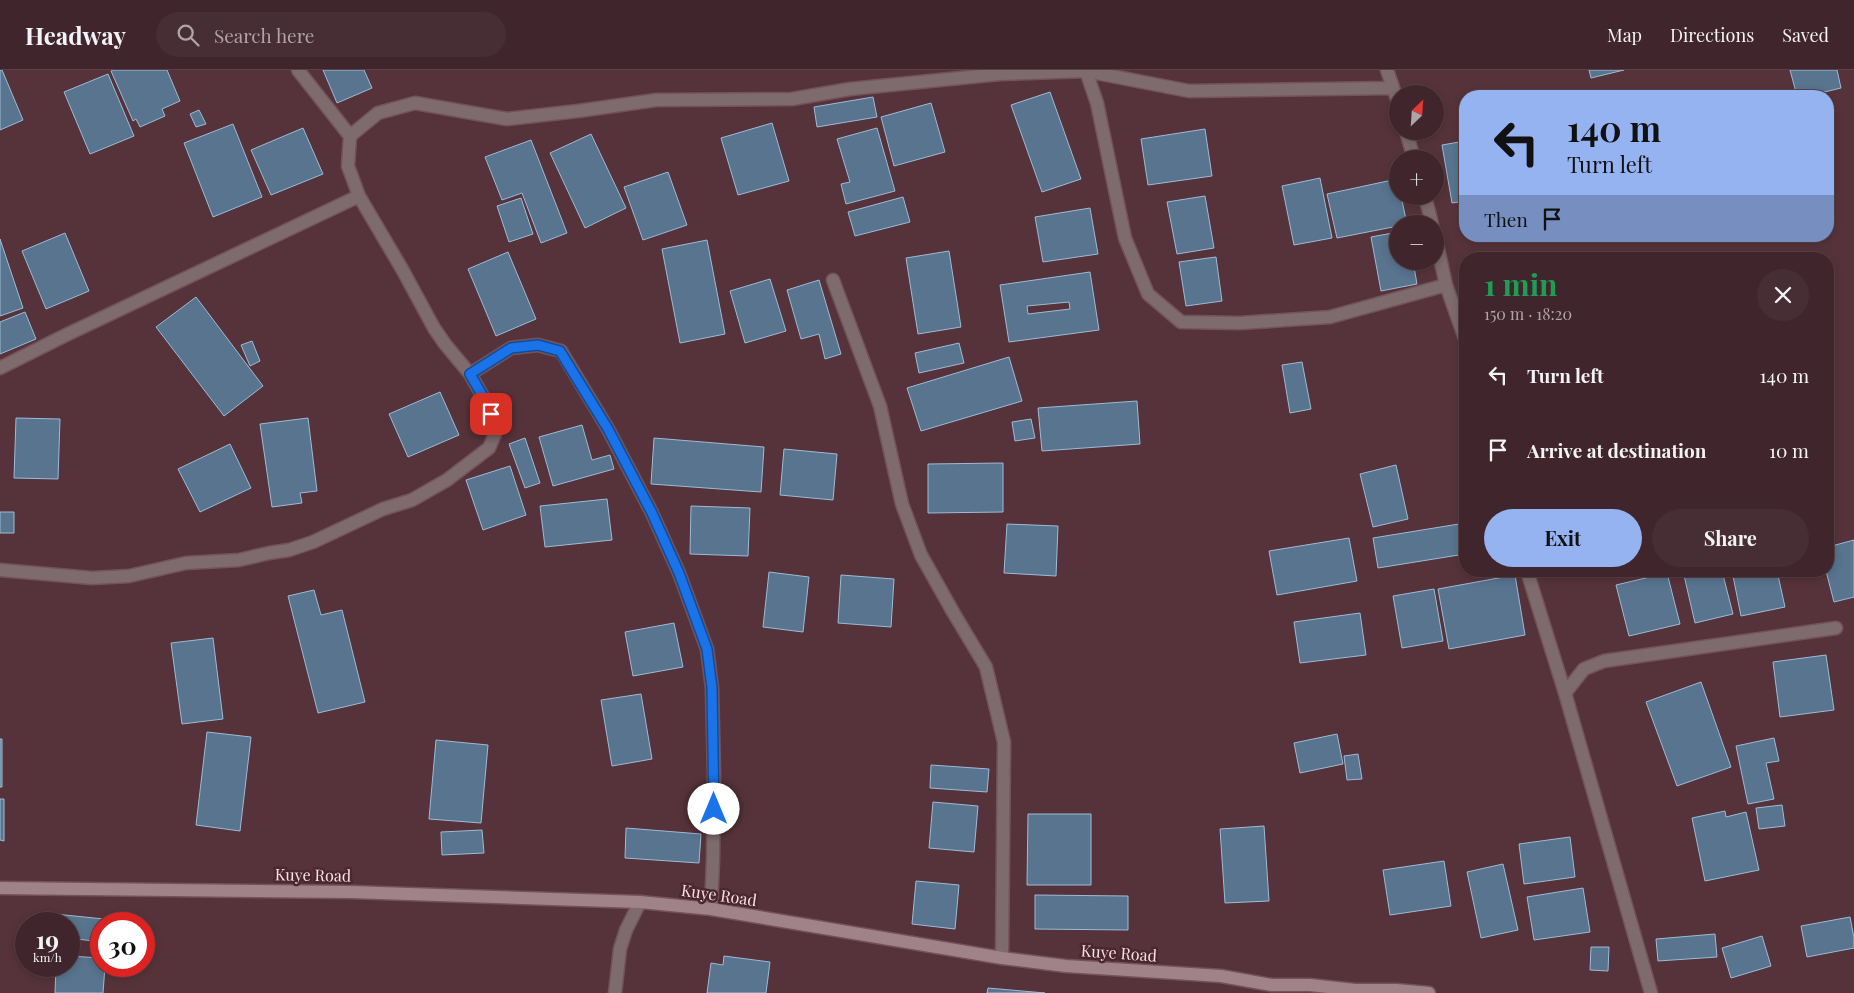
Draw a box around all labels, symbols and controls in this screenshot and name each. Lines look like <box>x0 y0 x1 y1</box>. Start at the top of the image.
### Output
search box <box>156 12 506 57</box>
text: Headway <box>25 19 126 51</box>
icon: search <box>174 21 202 49</box>
text: Search here <box>214 22 314 48</box>
text: Map <box>1607 23 1642 47</box>
text: Directions <box>1670 23 1754 47</box>
text: Saved <box>1782 23 1829 47</box>
north arrow <box>1389 85 1444 140</box>
map controls <box>1389 85 1444 270</box>
text: 140 m <box>1567 104 1661 151</box>
icon: left <box>1484 110 1549 175</box>
text: Turn left <box>1567 149 1652 179</box>
button: + <box>1389 150 1444 205</box>
icon: arrive <box>1538 205 1566 233</box>
text: Then <box>1484 206 1528 232</box>
button: − <box>1389 215 1444 270</box>
text: 1 min <box>1484 264 1558 304</box>
button: close <box>1757 269 1809 321</box>
text: 150 m · 18:20 <box>1484 303 1572 324</box>
icon: left <box>1484 361 1512 389</box>
text: Turn left <box>1527 362 1604 388</box>
text: 140 m <box>1760 362 1809 388</box>
pin <box>470 393 512 435</box>
icon: arrive <box>477 400 505 428</box>
icon: arrive <box>1484 436 1512 464</box>
text: Arrive at destination <box>1527 437 1707 463</box>
text: 10 m <box>1769 437 1809 463</box>
button: Exit <box>1484 509 1642 567</box>
button: Share <box>1652 509 1809 567</box>
position arrow <box>687 782 739 834</box>
street label: Kuye Road <box>275 863 351 886</box>
street label: Kuye Road <box>680 879 758 910</box>
speed limit sign: 30 <box>90 912 155 977</box>
text: 19 <box>36 922 59 955</box>
street label: Kuye Road <box>1080 939 1158 966</box>
text: km/h <box>33 949 62 965</box>

